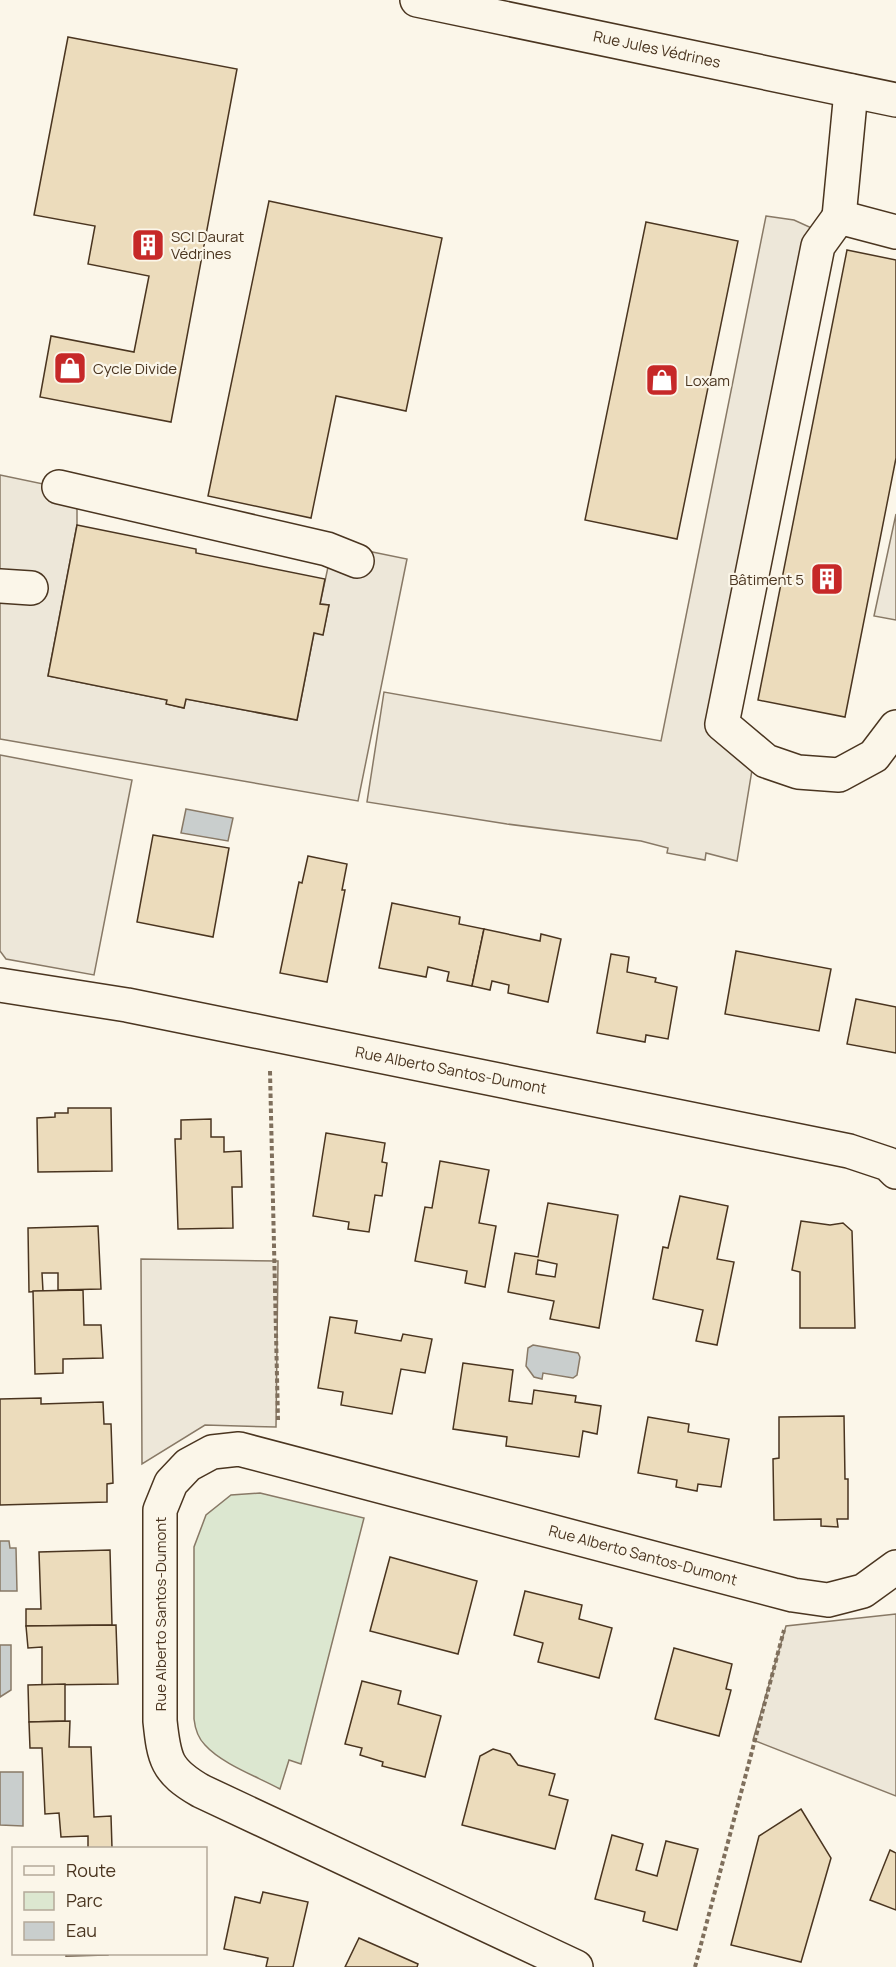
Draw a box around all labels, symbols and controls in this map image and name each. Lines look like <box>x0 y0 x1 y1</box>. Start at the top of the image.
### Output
street label: Rue Jules Védrines <box>591 25 723 73</box>
place label: SCI Daurat Védrines <box>171 226 244 264</box>
building icon: SCI Daurat Védrines <box>130 227 166 263</box>
shop icon: Cycle Divide <box>52 350 88 386</box>
place label: Cycle Divide <box>93 358 177 379</box>
shop icon: Loxam <box>644 362 680 398</box>
place label: Loxam <box>685 370 730 391</box>
building icon: Bâtiment 5 <box>809 561 845 597</box>
place label: Bâtiment 5 <box>729 569 804 590</box>
street label: Rue Alberto Santos-Dumont <box>354 1041 548 1099</box>
street label: Rue Alberto Santos-Dumont <box>150 1517 171 1711</box>
street label: Rue Alberto Santos-Dumont <box>546 1520 740 1590</box>
legend <box>12 1847 207 1955</box>
text: Route <box>66 1858 116 1882</box>
text: Parc <box>66 1888 103 1912</box>
text: Eau <box>66 1918 97 1942</box>

